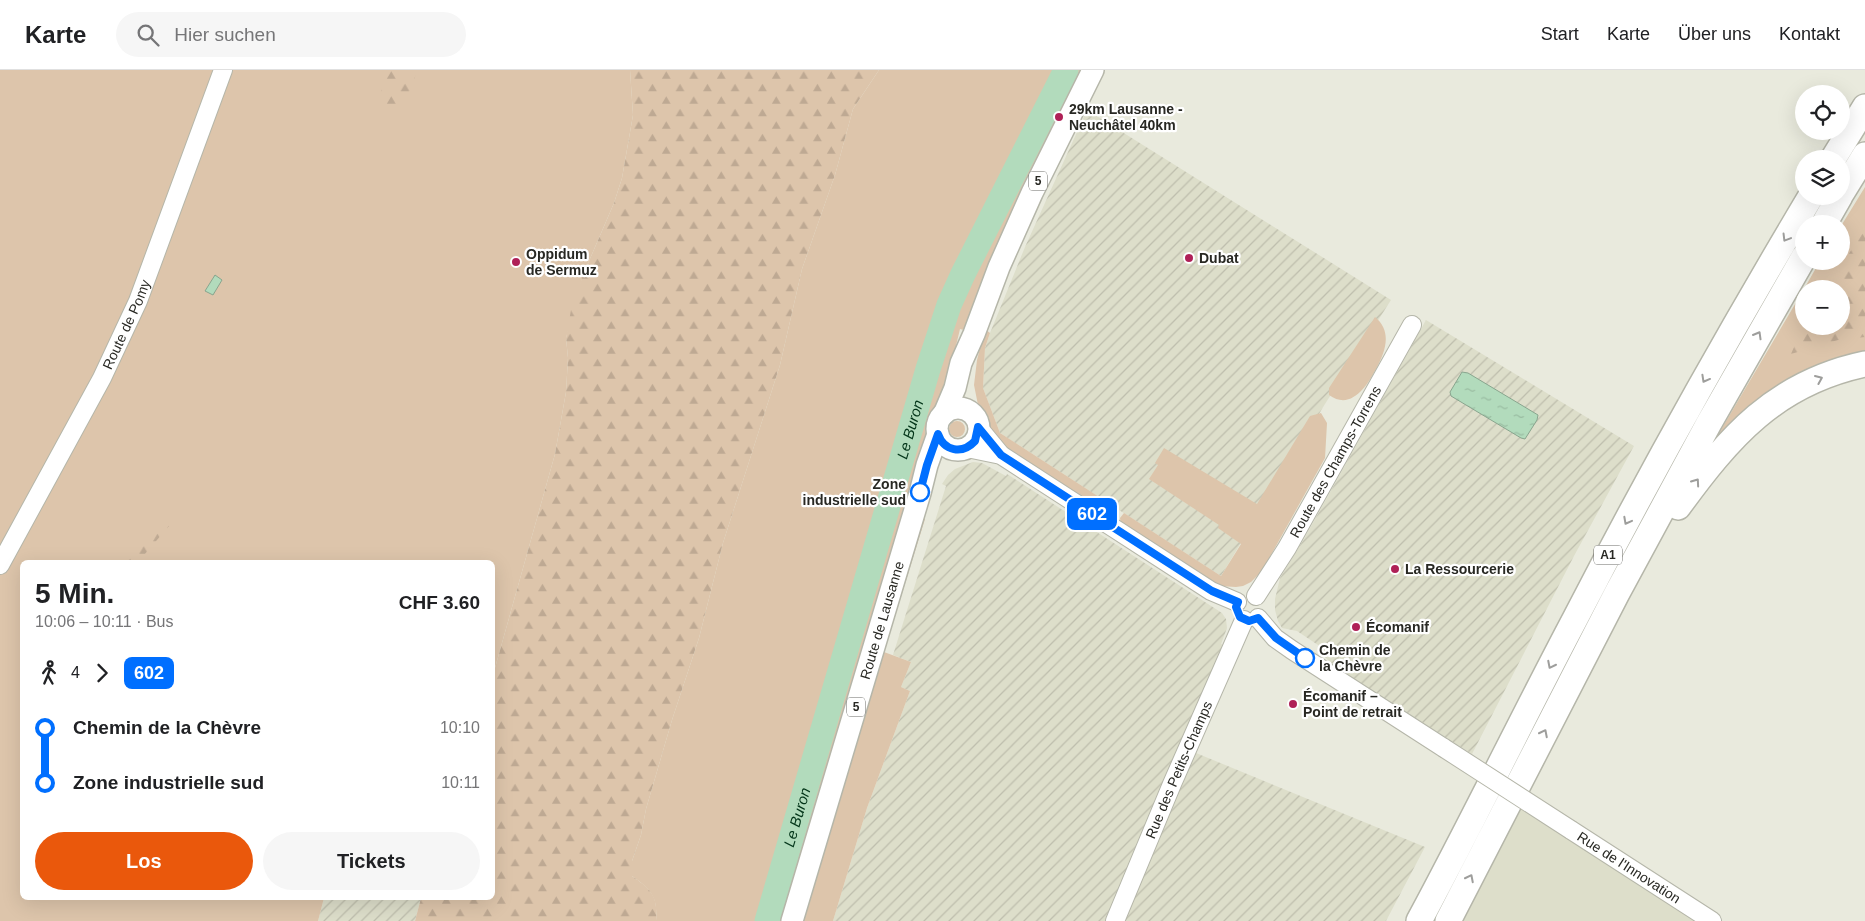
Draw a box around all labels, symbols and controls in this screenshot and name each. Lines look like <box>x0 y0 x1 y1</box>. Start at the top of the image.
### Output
search box <box>116 12 466 57</box>
text: Karte <box>25 21 86 48</box>
icon: search <box>134 21 162 49</box>
text: Hier suchen <box>174 24 276 45</box>
text: Start <box>1541 24 1579 44</box>
text: Karte <box>1607 24 1650 44</box>
text: Über uns <box>1678 24 1751 44</box>
text: Kontakt <box>1779 24 1840 44</box>
map controls <box>1795 85 1850 335</box>
button: locate <box>1795 85 1850 140</box>
place label: 29km Lausanne - Neuchâtel 40km <box>1069 101 1183 133</box>
marker: 29km Lausanne - Neuchâtel 40km <box>1053 111 1065 123</box>
button: layers <box>1795 150 1850 205</box>
road number: 5 <box>1029 172 1047 190</box>
button: + <box>1795 215 1850 270</box>
one-way arrow <box>1782 233 1792 242</box>
place label: Oppidum de Sermuz <box>526 246 597 278</box>
place label: Dubat <box>1199 250 1239 266</box>
marker: Dubat <box>1183 252 1195 264</box>
marker: Oppidum de Sermuz <box>510 256 522 268</box>
street label: Route de Pomy <box>99 277 153 372</box>
button: − <box>1795 280 1850 335</box>
one-way arrow <box>1752 332 1762 341</box>
one-way arrow <box>1701 374 1711 383</box>
one-way arrow <box>1814 374 1823 385</box>
street label: Route des Champs-Torrens <box>1286 383 1384 540</box>
water label: Le Buron <box>893 398 927 461</box>
place label: Zone industrielle sud <box>803 476 906 508</box>
one-way arrow <box>1690 478 1699 488</box>
marker: Zone industrielle sud <box>910 482 930 502</box>
line badge: 602 <box>1063 498 1121 530</box>
text: 602 <box>1077 504 1107 524</box>
one-way arrow <box>1623 516 1633 525</box>
road number: A1 <box>1594 546 1622 564</box>
street label: Route de Lausanne <box>857 559 907 681</box>
place label: La Ressourcerie <box>1405 561 1514 577</box>
marker: La Ressourcerie <box>1389 563 1401 575</box>
text: 5 Min. <box>35 578 114 609</box>
text: CHF 3.60 <box>399 592 480 613</box>
text: 10:06 – 10:11 · Bus <box>35 613 173 630</box>
place label: Écomanif <box>1366 619 1429 635</box>
marker: Écomanif <box>1350 621 1362 633</box>
place label: Chemin de la Chèvre <box>1319 642 1391 674</box>
marker: Chemin de la Chèvre <box>1295 648 1315 668</box>
icon: walk <box>35 659 63 687</box>
icon: forward <box>88 659 116 687</box>
one-way arrow <box>1547 660 1557 669</box>
text: 602 <box>134 663 164 683</box>
text: 4 <box>71 664 80 681</box>
place label: Écomanif – Point de retrait <box>1303 688 1402 720</box>
road number: 5 <box>847 698 865 716</box>
marker: Écomanif – Point de retrait <box>1287 698 1299 710</box>
street label: Rue des Petits-Champs <box>1142 699 1215 841</box>
text: Chemin de la Chèvre <box>73 717 261 738</box>
text: 10:10 <box>440 719 480 736</box>
one-way arrow <box>1538 729 1548 738</box>
text: Zone industrielle sud <box>73 772 264 793</box>
text: 10:11 <box>441 774 480 791</box>
water label: Le Buron <box>780 786 813 849</box>
street label: Rue de l'Innovation <box>1574 828 1684 907</box>
button: Los <box>35 832 253 890</box>
button: Tickets <box>263 832 480 890</box>
one-way arrow <box>1464 874 1474 883</box>

